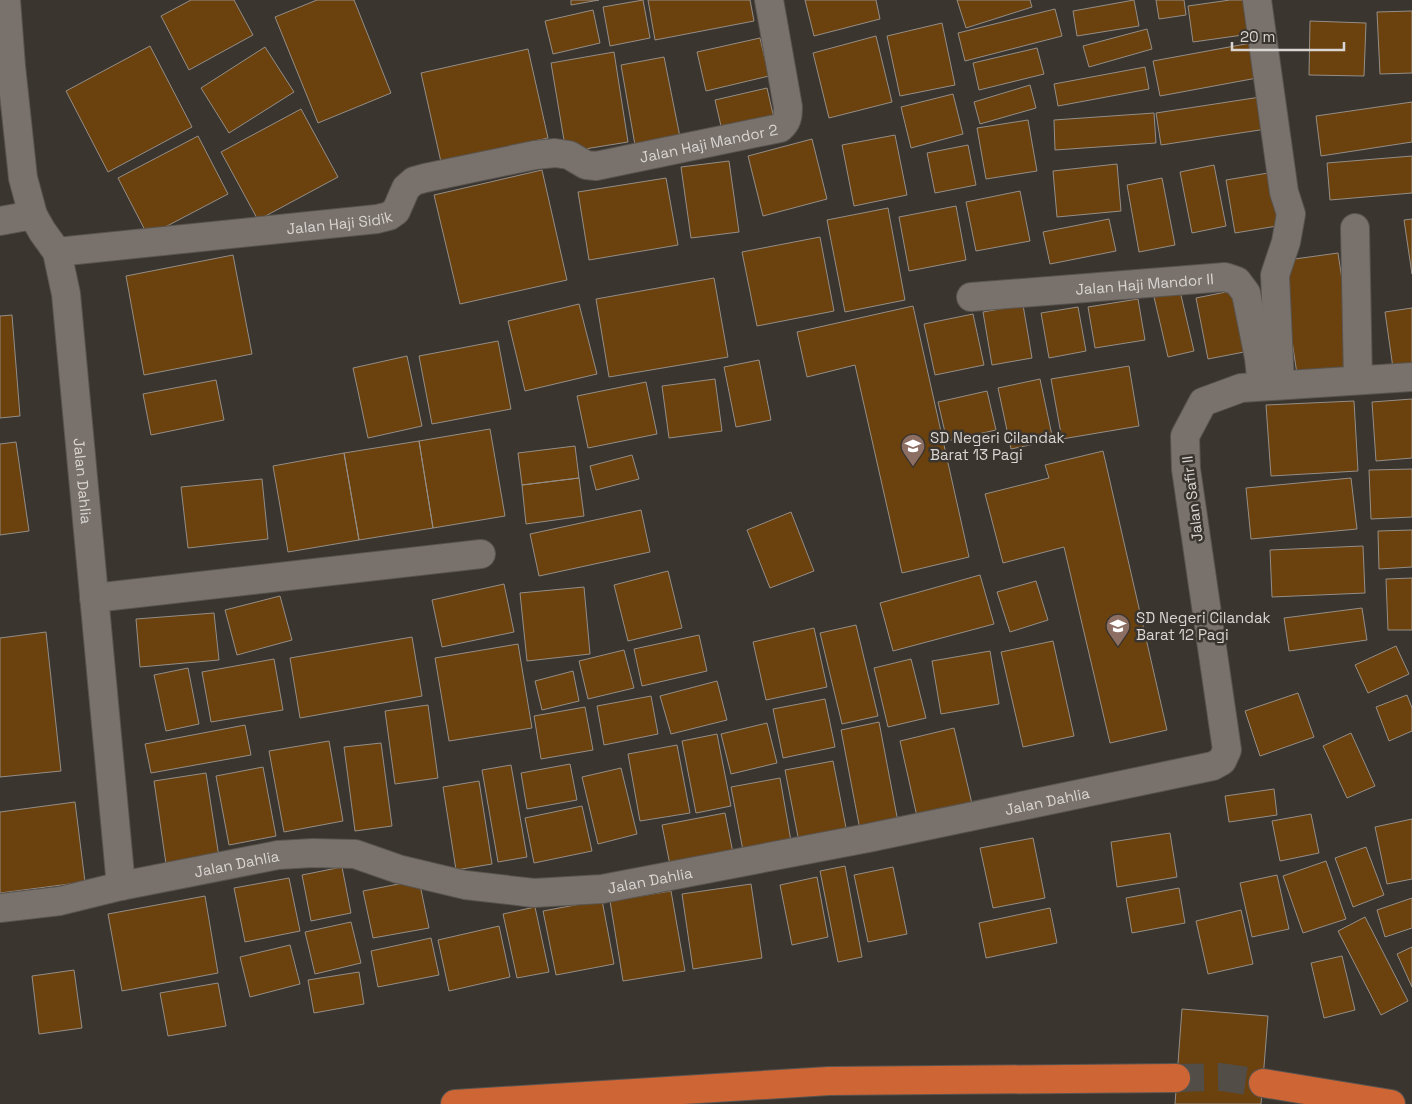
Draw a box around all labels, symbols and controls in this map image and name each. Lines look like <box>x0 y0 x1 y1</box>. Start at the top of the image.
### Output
scale bar <box>1232 20 1344 52</box>
text: 20 m <box>1240 27 1275 46</box>
street label: Jalan Haji Mandor 2 <box>638 119 779 166</box>
street label: Jalan Haji Sidik <box>285 206 394 238</box>
street label: Jalan Haji Mandor II <box>1074 268 1214 298</box>
place label: SD Negeri Cilandak Barat 13 Pagi <box>930 428 1065 464</box>
school or university icon: SD Negeri Cilandak Barat 13 Pagi <box>900 433 926 467</box>
street label: Jalan Dahlia <box>70 437 97 525</box>
street label: Jalan Safir II <box>1177 455 1207 543</box>
place label: SD Negeri Cilandak Barat 12 Pagi <box>1136 608 1271 644</box>
school or university icon: SD Negeri Cilandak Barat 12 Pagi <box>1105 613 1131 647</box>
street label: Jalan Dahlia <box>1003 782 1092 819</box>
street label: Jalan Dahlia <box>192 845 281 881</box>
street label: Jalan Dahlia <box>606 862 694 897</box>

